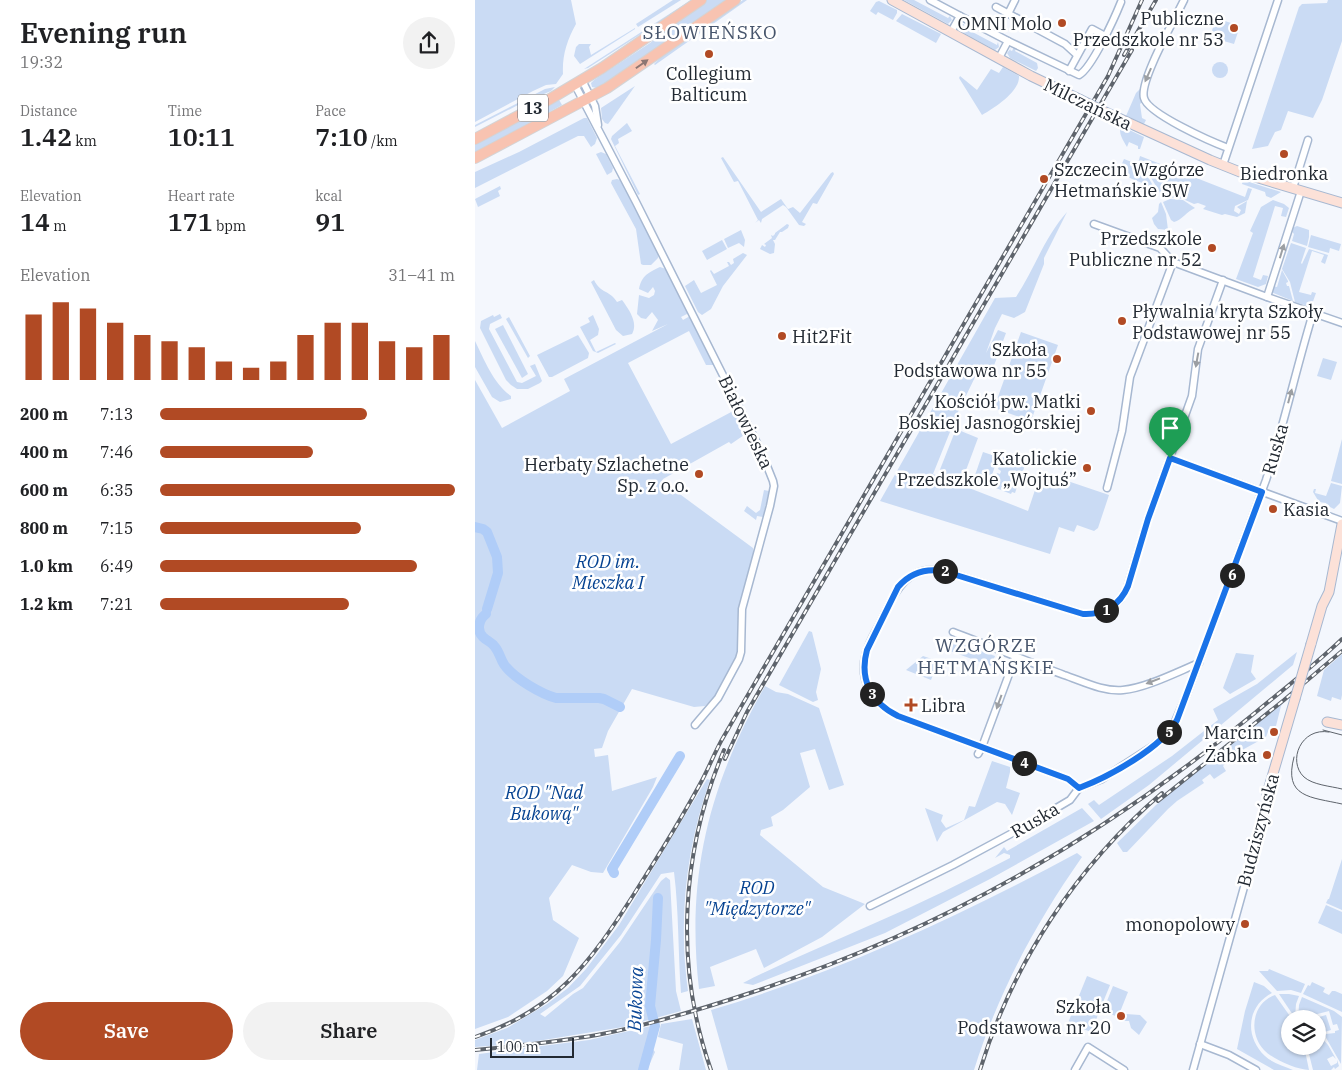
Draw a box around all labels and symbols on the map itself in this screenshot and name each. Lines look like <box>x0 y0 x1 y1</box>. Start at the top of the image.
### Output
place label: Publiczne Przedszkole nr 53 <box>1073 7 1224 51</box>
place label: OMNI Molo <box>958 12 1052 35</box>
marker: OMNI Molo <box>1056 17 1068 29</box>
district label: SŁOWIEŃSKO <box>642 20 778 44</box>
marker: Publiczne Przedszkole nr 53 <box>1228 22 1240 34</box>
marker: Collegium Balticum <box>703 48 715 60</box>
one-way arrow <box>635 59 649 69</box>
place label: Collegium Balticum <box>666 62 752 106</box>
one-way arrow <box>1143 68 1151 82</box>
street label: Milczańska <box>1040 73 1136 135</box>
road number: 13 <box>518 95 548 122</box>
marker: Biedronka <box>1278 148 1290 160</box>
place label: Szczecin Wzgórze Hetmańskie SW <box>1054 158 1204 202</box>
place label: Biedronka <box>1240 162 1328 185</box>
marker: Szczecin Wzgórze Hetmańskie SW <box>1038 173 1050 185</box>
place label: Przedszkole Publiczne nr 52 <box>1069 227 1202 271</box>
marker: Przedszkole Publiczne nr 52 <box>1206 242 1218 254</box>
one-way arrow <box>1278 243 1286 258</box>
place label: Pływalnia kryta Szkoły Podstawowej nr 55 <box>1132 300 1323 344</box>
marker: Pływalnia kryta Szkoły Podstawowej nr 55 <box>1116 315 1128 327</box>
place label: Hit2Fit <box>792 325 852 348</box>
marker: Hit2Fit <box>776 330 788 342</box>
place label: Szkoła Podstawowa nr 55 <box>893 338 1047 382</box>
one-way arrow <box>1192 352 1200 368</box>
marker: Szkoła Podstawowa nr 55 <box>1051 353 1063 365</box>
street label: Białowieska <box>713 371 779 473</box>
one-way arrow <box>1286 388 1294 403</box>
place label: Kościół pw. Matki Boskiej Jasnogórskiej <box>898 390 1081 434</box>
marker: Kościół pw. Matki Boskiej Jasnogórskiej <box>1085 405 1097 417</box>
pin <box>1149 407 1191 458</box>
street label: Ruska <box>1257 421 1293 477</box>
place label: Katolickie Przedszkole „Wojtuś” <box>897 447 1077 491</box>
place label: Herbaty Szlachetne Sp. z o.o. <box>524 453 689 497</box>
marker: Katolickie Przedszkole „Wojtuś” <box>1081 462 1093 474</box>
marker: Herbaty Szlachetne Sp. z o.o. <box>693 468 705 480</box>
place label: Kasia <box>1283 498 1330 521</box>
marker: Kasia <box>1267 503 1279 515</box>
park label: ROD im. Mieszka I <box>571 550 645 594</box>
pin: 2 <box>933 558 957 584</box>
pin: 6 <box>1219 562 1245 588</box>
pin: 1 <box>1093 598 1119 622</box>
district label: WZGÓRZE HETMAŃSKIE <box>917 633 1055 679</box>
one-way arrow <box>1145 677 1160 685</box>
pin: 3 <box>859 682 885 706</box>
place label: Libra <box>921 694 966 717</box>
one-way arrow <box>995 695 1002 710</box>
marker: Libra <box>905 699 917 711</box>
pin: 5 <box>1157 720 1181 744</box>
place label: Marcin <box>1204 721 1264 744</box>
marker: Marcin <box>1268 726 1280 738</box>
place label: Żabka <box>1205 744 1257 767</box>
marker: Żabka <box>1261 749 1273 761</box>
pin: 4 <box>1011 750 1037 776</box>
street label: Budziszyńska <box>1232 771 1284 889</box>
park label: ROD "Nad Bukową" <box>504 781 583 825</box>
street label: Ruska <box>1007 797 1064 843</box>
park label: ROD "Międzytorze" <box>704 876 811 920</box>
place label: monopolowy <box>1125 913 1235 936</box>
marker: monopolowy <box>1239 918 1251 930</box>
water label: Bukowa <box>622 965 648 1033</box>
place label: Szkoła Podstawowa nr 20 <box>957 995 1111 1039</box>
marker: Szkoła Podstawowa nr 20 <box>1115 1010 1127 1022</box>
scale bar <box>490 1035 574 1058</box>

